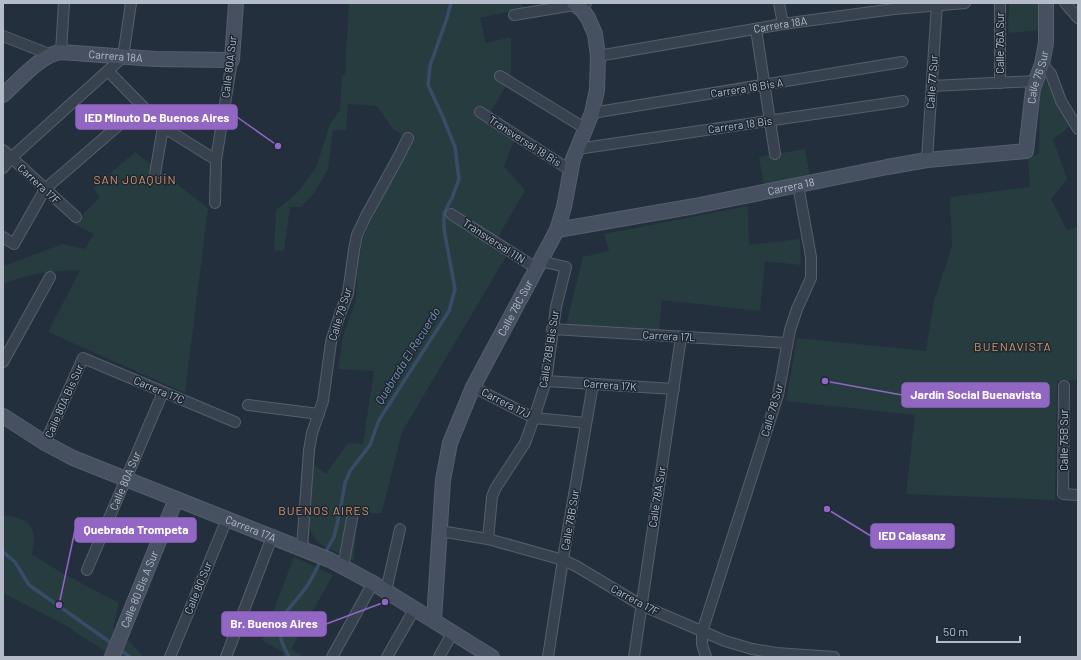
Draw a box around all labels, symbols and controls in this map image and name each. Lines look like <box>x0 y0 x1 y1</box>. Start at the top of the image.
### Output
street label: Calle 76A Sur <box>993 12 1006 74</box>
street label: Carrera 18A <box>752 14 808 35</box>
street label: Calle 80A Sur <box>218 35 239 99</box>
street label: Carrera 18A <box>88 47 143 64</box>
street label: Calle 76 Sur <box>1024 49 1050 104</box>
street label: Calle 77 Sur <box>923 54 940 109</box>
street label: Carrera 18 Bis A <box>710 75 785 100</box>
callout: IED Minuto De Buenos Aires <box>76 105 237 129</box>
text: IED Minuto De Buenos Aires <box>85 110 229 124</box>
street label: Transversal 18 Bis <box>487 112 564 169</box>
street label: Carrera 18 Bis <box>707 114 773 135</box>
street label: Carrera 17F <box>15 161 63 207</box>
district label: SAN JOAQUÍN <box>93 172 177 186</box>
street label: Carrera 18 <box>766 175 816 197</box>
street label: Transversal 11N <box>461 216 528 266</box>
street label: Calle 78C Sur <box>495 278 535 338</box>
street label: Calle 79 Sur <box>325 286 354 342</box>
water label: Quebrada El Recuerdo <box>372 304 443 407</box>
street label: Calle 78B Bis Sur <box>536 309 561 389</box>
street label: Carrera 17L <box>642 328 696 343</box>
district label: BUENAVISTA <box>974 339 1052 353</box>
street label: Calle 80A Bis Sur <box>41 362 86 440</box>
street label: Carrera 17C <box>132 373 186 406</box>
street label: Carrera 17K <box>583 376 638 393</box>
street label: Calle 78 Sur <box>758 382 785 438</box>
callout: Jardín Social Buenavista <box>902 383 1049 407</box>
street label: Carrera 17J <box>480 385 533 420</box>
text: Jardín Social Buenavista <box>911 387 1041 401</box>
street label: Calle 75B Sur <box>1057 409 1070 471</box>
street label: Calle 80A Sur <box>106 449 143 512</box>
street label: Calle 78A Sur <box>645 466 668 528</box>
street label: Calle 78B Sur <box>558 488 581 551</box>
district label: BUENOS AIRES <box>278 503 370 517</box>
street label: Carrera 17A <box>224 512 279 544</box>
callout: Quebrada Trompeta <box>75 518 196 542</box>
text: Quebrada Trompeta <box>84 522 188 536</box>
callout: IED Calasanz <box>871 524 954 548</box>
text: IED Calasanz <box>878 528 946 542</box>
street label: Calle 80 Bis A Sur <box>118 549 160 630</box>
street label: Calle 80 Sur <box>181 559 214 616</box>
street label: Carrera 17F <box>609 581 662 618</box>
callout: Br. Buenos Aires <box>222 612 326 636</box>
text: Br. Buenos Aires <box>230 616 318 630</box>
scale bar <box>937 618 1020 644</box>
text: 50 m <box>943 624 968 638</box>

